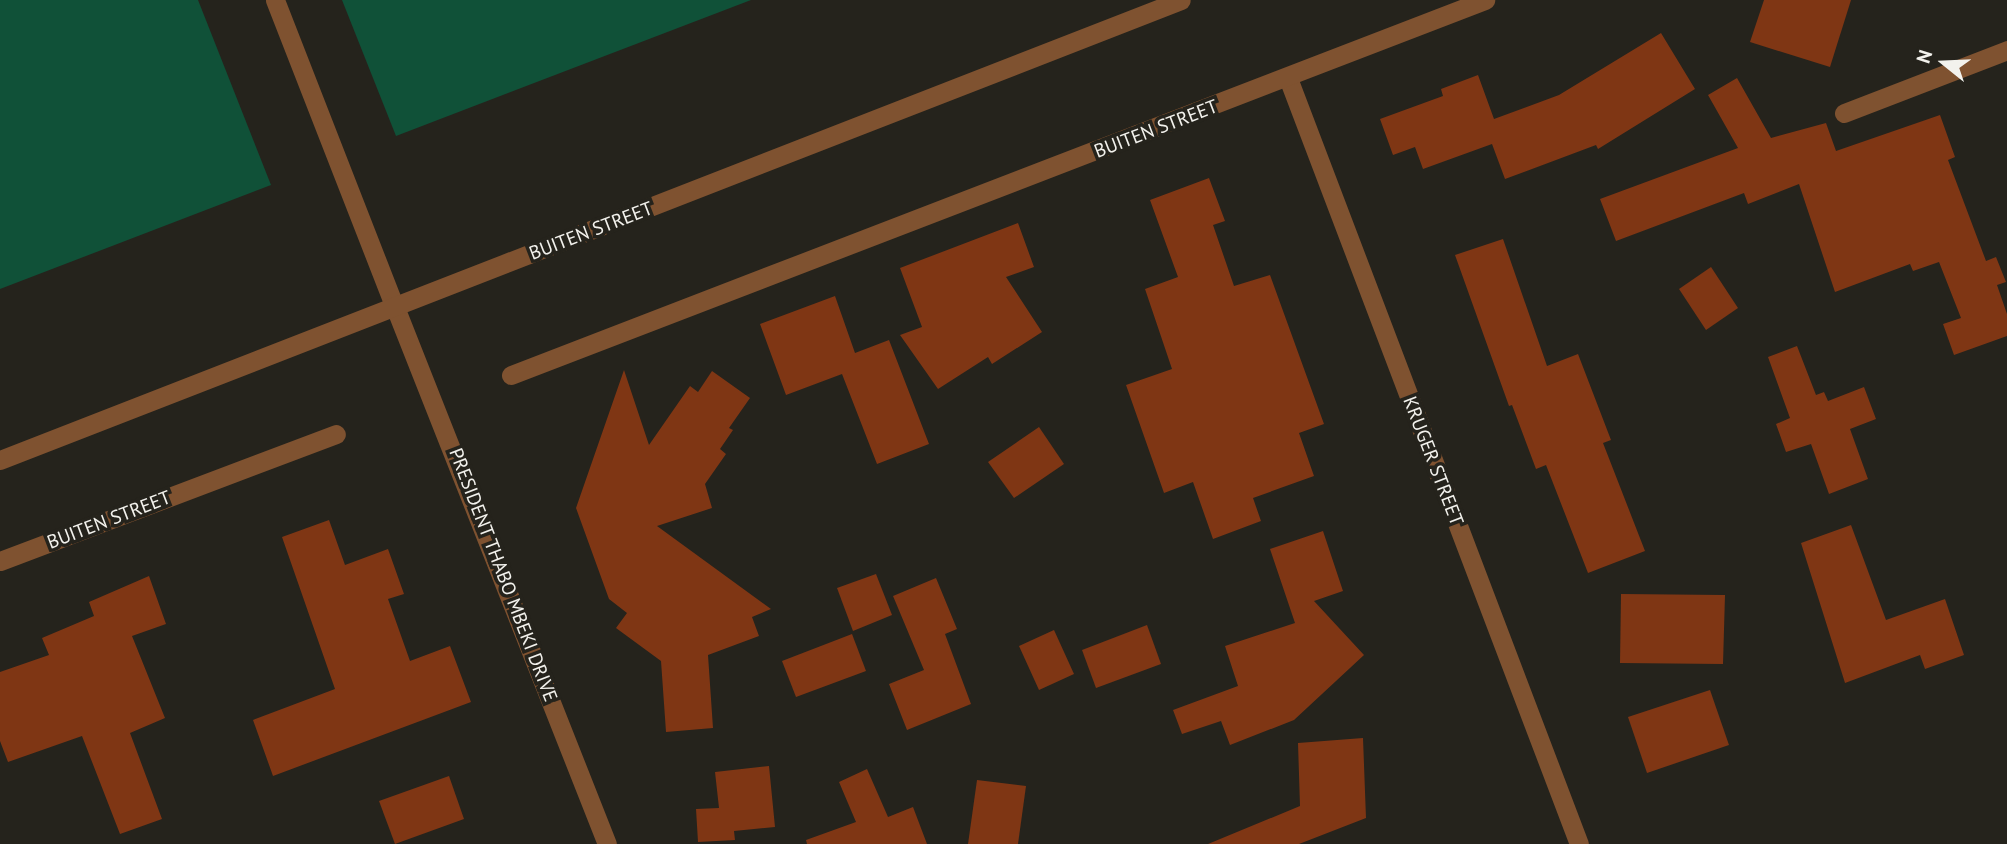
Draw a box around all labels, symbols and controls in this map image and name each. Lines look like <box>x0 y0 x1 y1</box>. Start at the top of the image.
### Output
north arrow <box>1909 28 1979 98</box>
text: N <box>1911 47 1937 66</box>
street label: BUITEN STREET <box>1091 95 1221 163</box>
street label: BUITEN STREET <box>526 197 656 265</box>
street label: KRUGER STREET <box>1398 393 1468 529</box>
street label: PRESIDENT THABO MBEKI DRIVE <box>444 444 562 706</box>
street label: BUITEN STREET <box>44 486 174 554</box>

